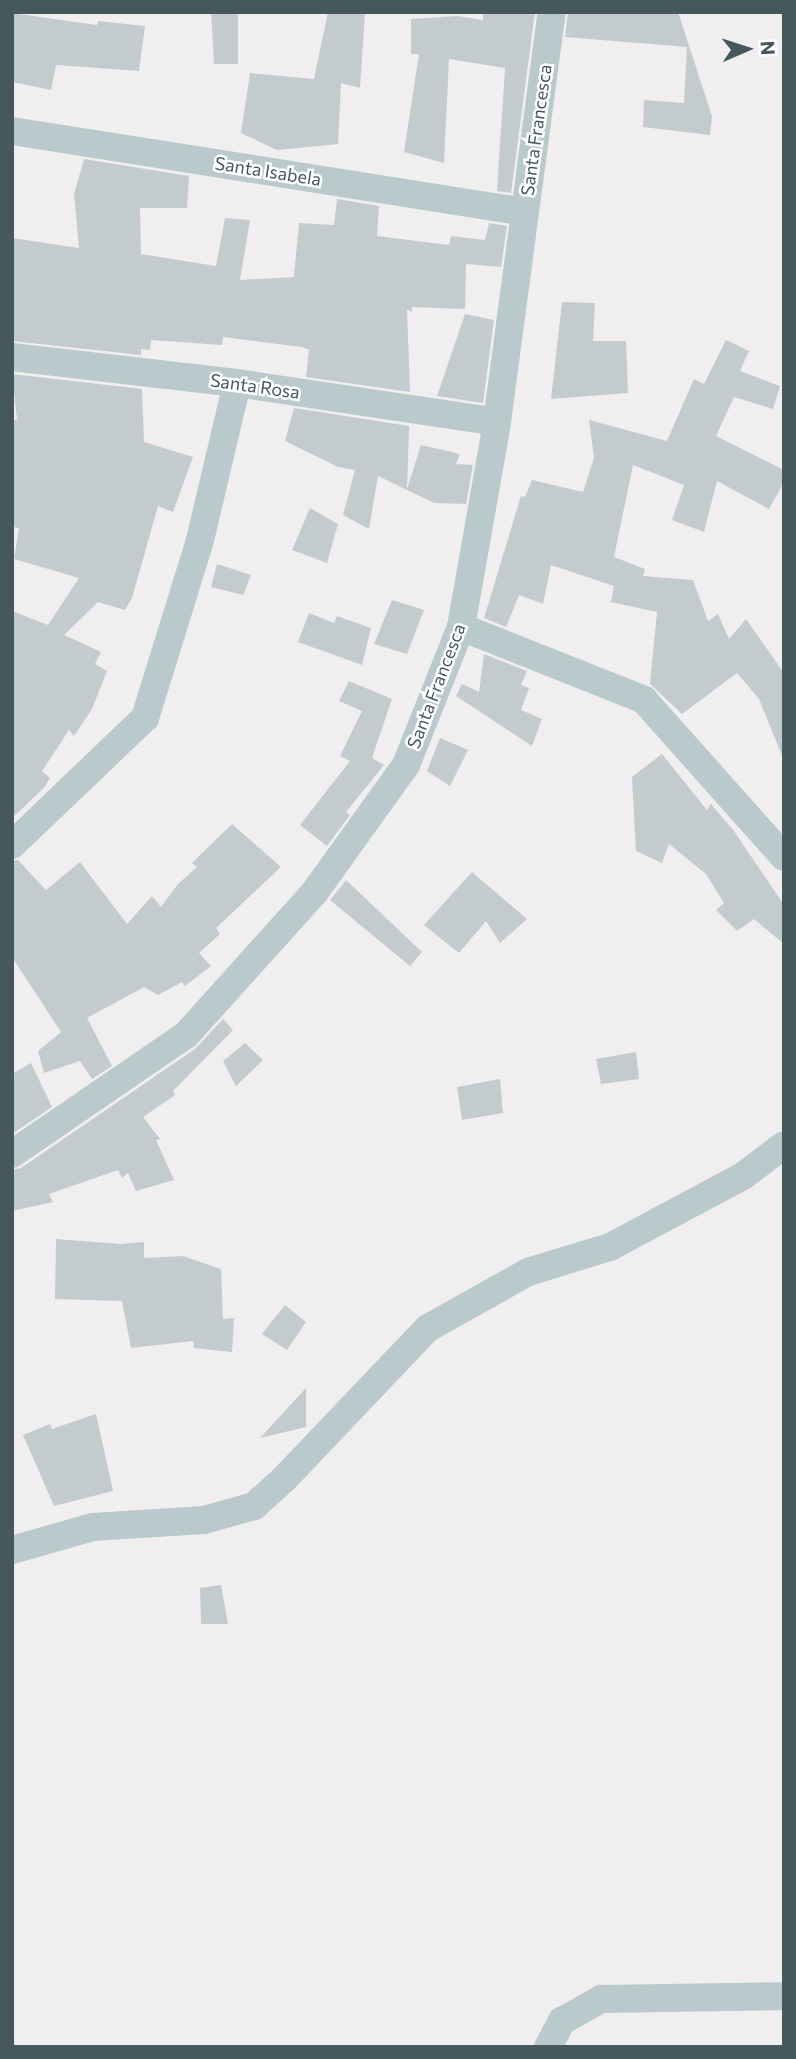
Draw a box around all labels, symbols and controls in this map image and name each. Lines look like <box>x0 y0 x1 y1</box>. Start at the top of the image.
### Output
north arrow <box>712 14 782 84</box>
text: N <box>757 40 780 56</box>
street label: Santa Francesca <box>516 63 556 197</box>
street label: Santa Isabela <box>213 152 323 190</box>
street label: Santa Rosa <box>209 369 301 403</box>
street label: Santa Francesca <box>402 620 470 752</box>

